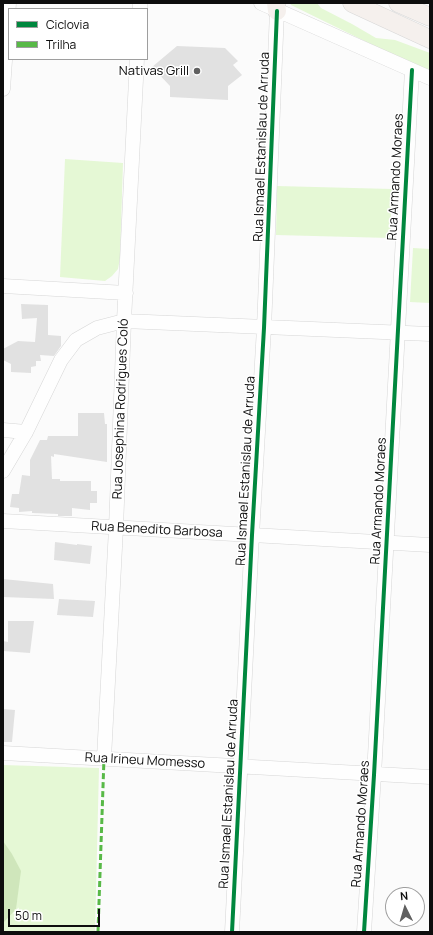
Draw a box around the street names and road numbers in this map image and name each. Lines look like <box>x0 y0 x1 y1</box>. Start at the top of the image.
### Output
street label: Rua Ismael Estanislau de Arruda <box>251 52 273 242</box>
street label: Rua Armando Moraes <box>385 113 407 241</box>
street label: Rua Josephina Rodrigues Coló <box>110 318 132 500</box>
street label: Rua Ismael Estanislau de Arruda <box>233 376 259 566</box>
street label: Rua Armando Moraes <box>368 437 390 565</box>
street label: Rua Benedito Barbosa <box>91 519 223 541</box>
street label: Rua Ismael Estanislau de Arruda <box>216 699 242 889</box>
street label: Rua Irineu Momesso <box>84 750 206 772</box>
street label: Rua Armando Moraes <box>349 760 373 888</box>

